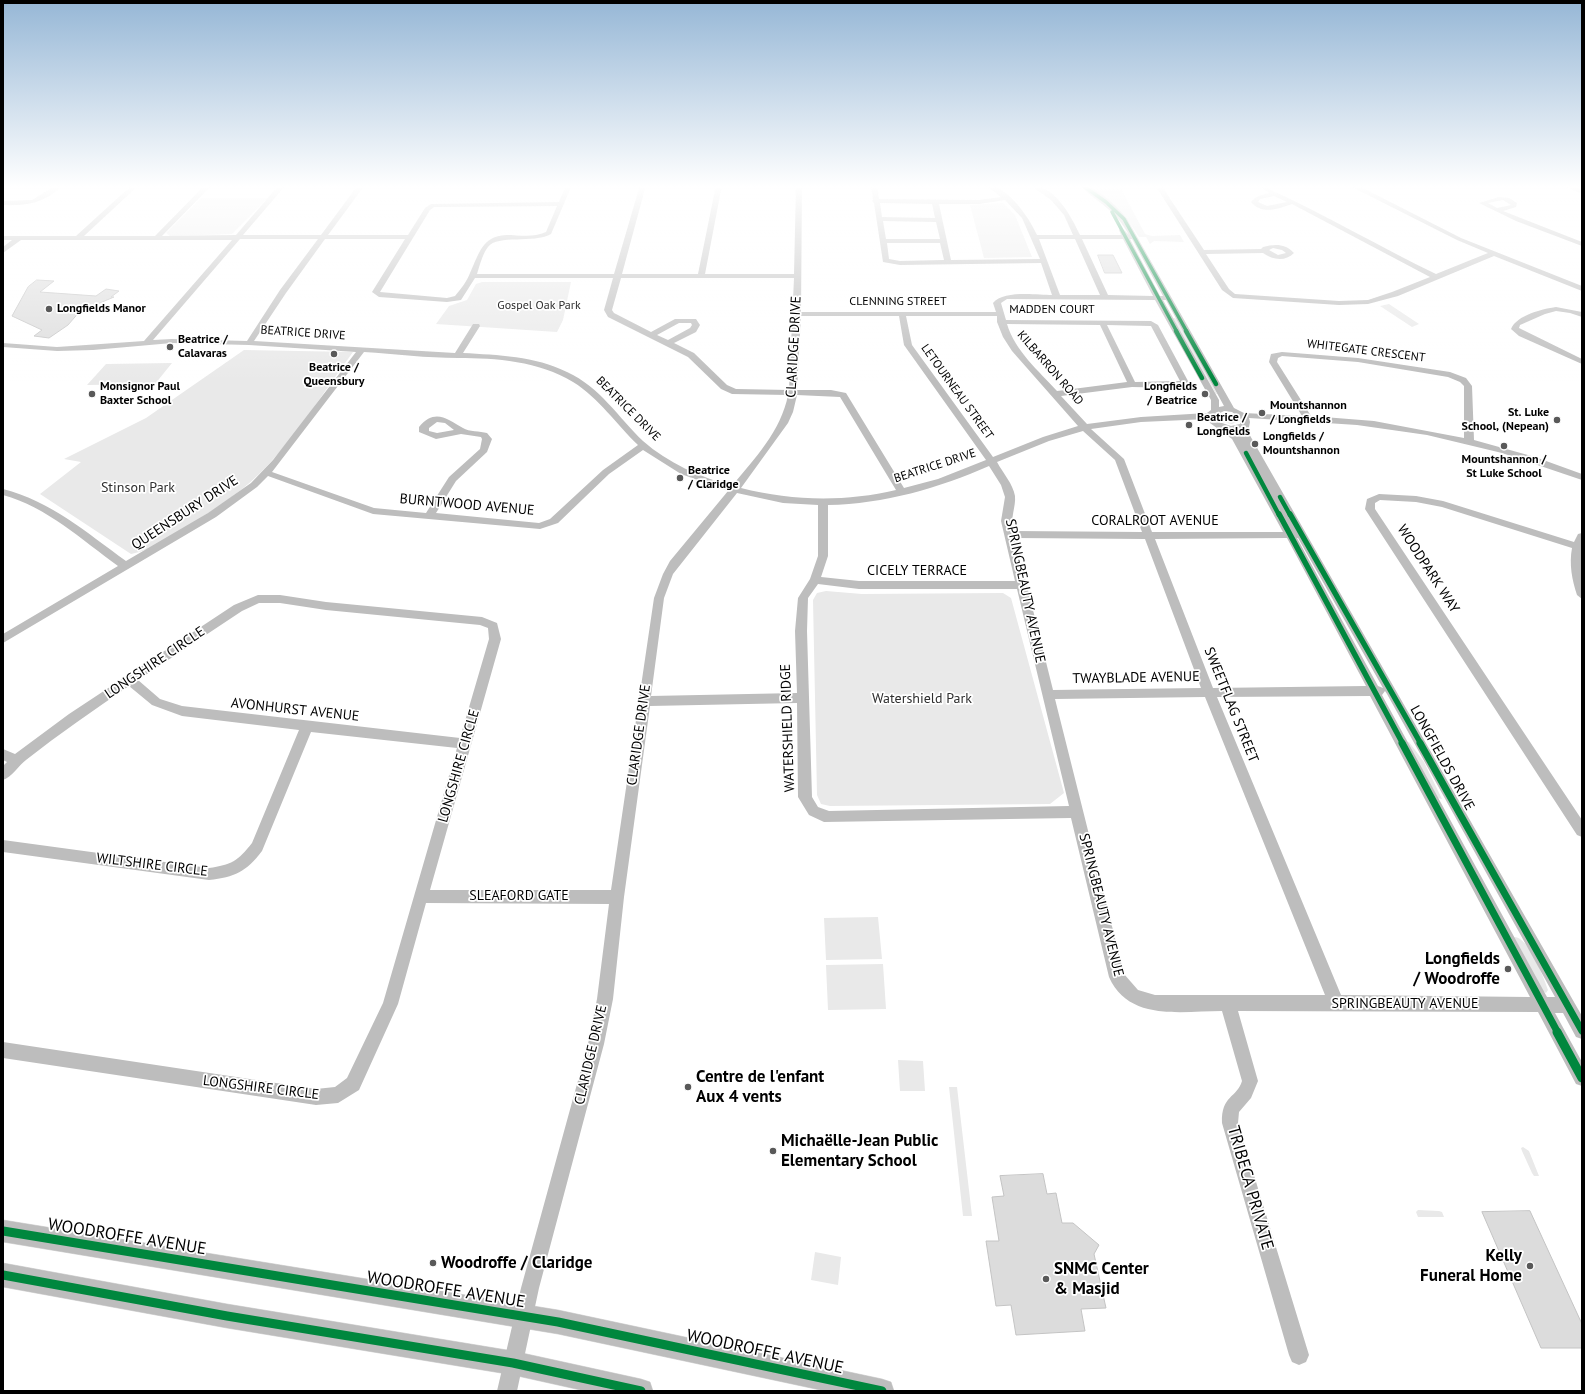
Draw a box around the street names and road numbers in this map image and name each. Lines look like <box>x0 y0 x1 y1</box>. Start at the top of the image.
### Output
street label: CLENNING STREET <box>849 295 947 309</box>
street label: CLARIDGE DRIVE <box>783 296 805 398</box>
street label: MADDEN COURT <box>1009 303 1095 317</box>
street label: BEATRICE DRIVE <box>260 323 346 343</box>
street label: KILBARRON ROAD <box>1014 328 1086 408</box>
street label: WHITEGATE CRESCENT <box>1306 337 1426 365</box>
street label: LETOURNEAU STREET <box>918 342 996 442</box>
street label: BEATRICE DRIVE <box>593 374 663 444</box>
street label: BEATRICE DRIVE <box>892 446 978 486</box>
street label: QUEENSBURY DRIVE <box>128 472 242 554</box>
street label: BURNTWOOD AVENUE <box>399 491 535 519</box>
street label: CORALROOT AVENUE <box>1091 513 1219 529</box>
street label: SPRINGBEAUTY AVENUE <box>1002 517 1048 665</box>
street label: WOODPARK WAY <box>1393 522 1463 616</box>
street label: CICELY TERRACE <box>867 563 967 579</box>
street label: LONGSHIRE CIRCLE <box>102 623 208 703</box>
street label: SWEETFLAG STREET <box>1200 645 1262 765</box>
street label: WATERSHIELD RIDGE <box>777 664 799 792</box>
street label: TWAYBLADE AVENUE <box>1072 668 1200 688</box>
street label: CLARIDGE DRIVE <box>624 683 654 787</box>
street label: AVONHURST AVENUE <box>230 695 360 725</box>
street label: LONGFIELDS DRIVE <box>1406 703 1478 813</box>
street label: LONGSHIRE CIRCLE <box>435 708 483 824</box>
street label: SPRINGBEAUTY AVENUE <box>1075 832 1127 978</box>
street label: WILTSHIRE CIRCLE <box>95 850 209 880</box>
street label: SLEAFORD GATE <box>469 888 569 904</box>
street label: SPRINGBEAUTY AVENUE <box>1332 996 1478 1012</box>
street label: CLARIDGE DRIVE <box>571 1003 611 1107</box>
street label: LONGSHIRE CIRCLE <box>202 1073 320 1103</box>
street label: TRIBECA PRIVATE <box>1223 1124 1277 1252</box>
street label: WOODROFFE AVENUE <box>46 1214 208 1260</box>
street label: WOODROFFE AVENUE <box>365 1267 527 1313</box>
street label: WOODROFFE AVENUE <box>685 1325 845 1379</box>

